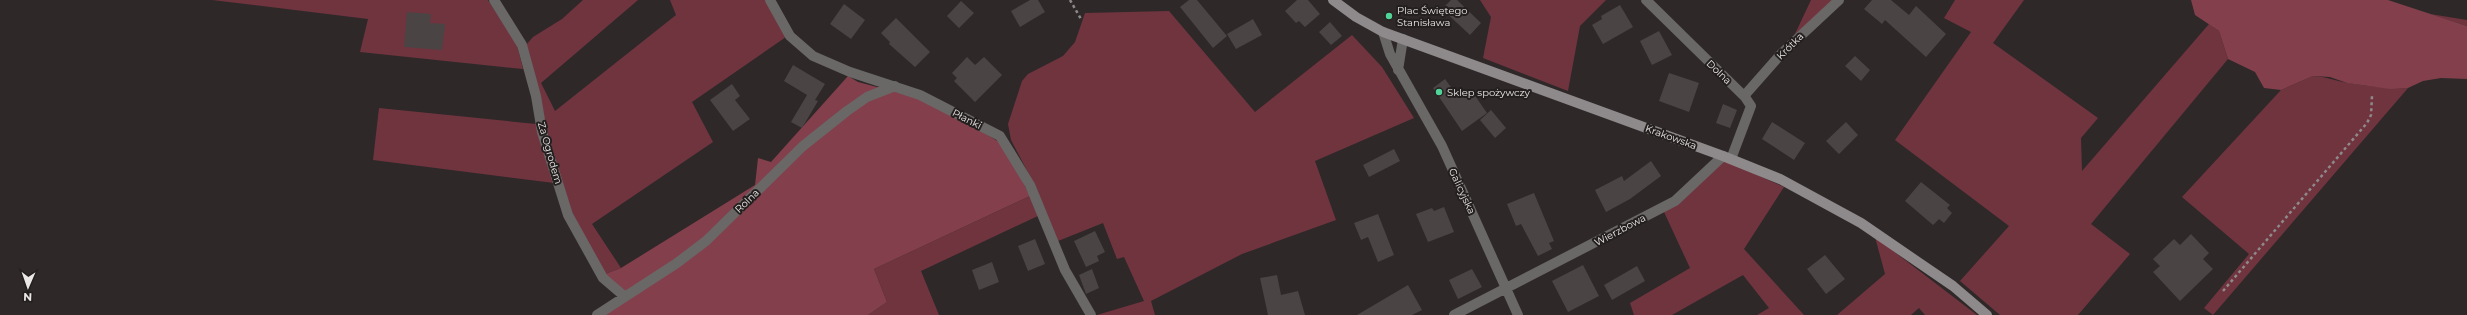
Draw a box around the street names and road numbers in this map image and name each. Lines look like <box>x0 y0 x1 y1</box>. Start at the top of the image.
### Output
street label: Krótka <box>1774 30 1806 62</box>
street label: Dolna <box>1704 57 1734 87</box>
street label: Płanki <box>950 106 984 132</box>
street label: Za Ogrodem <box>535 121 565 185</box>
street label: Krakowska <box>1644 122 1698 152</box>
street label: Galicyjska <box>1446 166 1478 216</box>
street label: Rolna <box>732 186 762 216</box>
street label: Wierzbowa <box>1592 211 1648 249</box>

